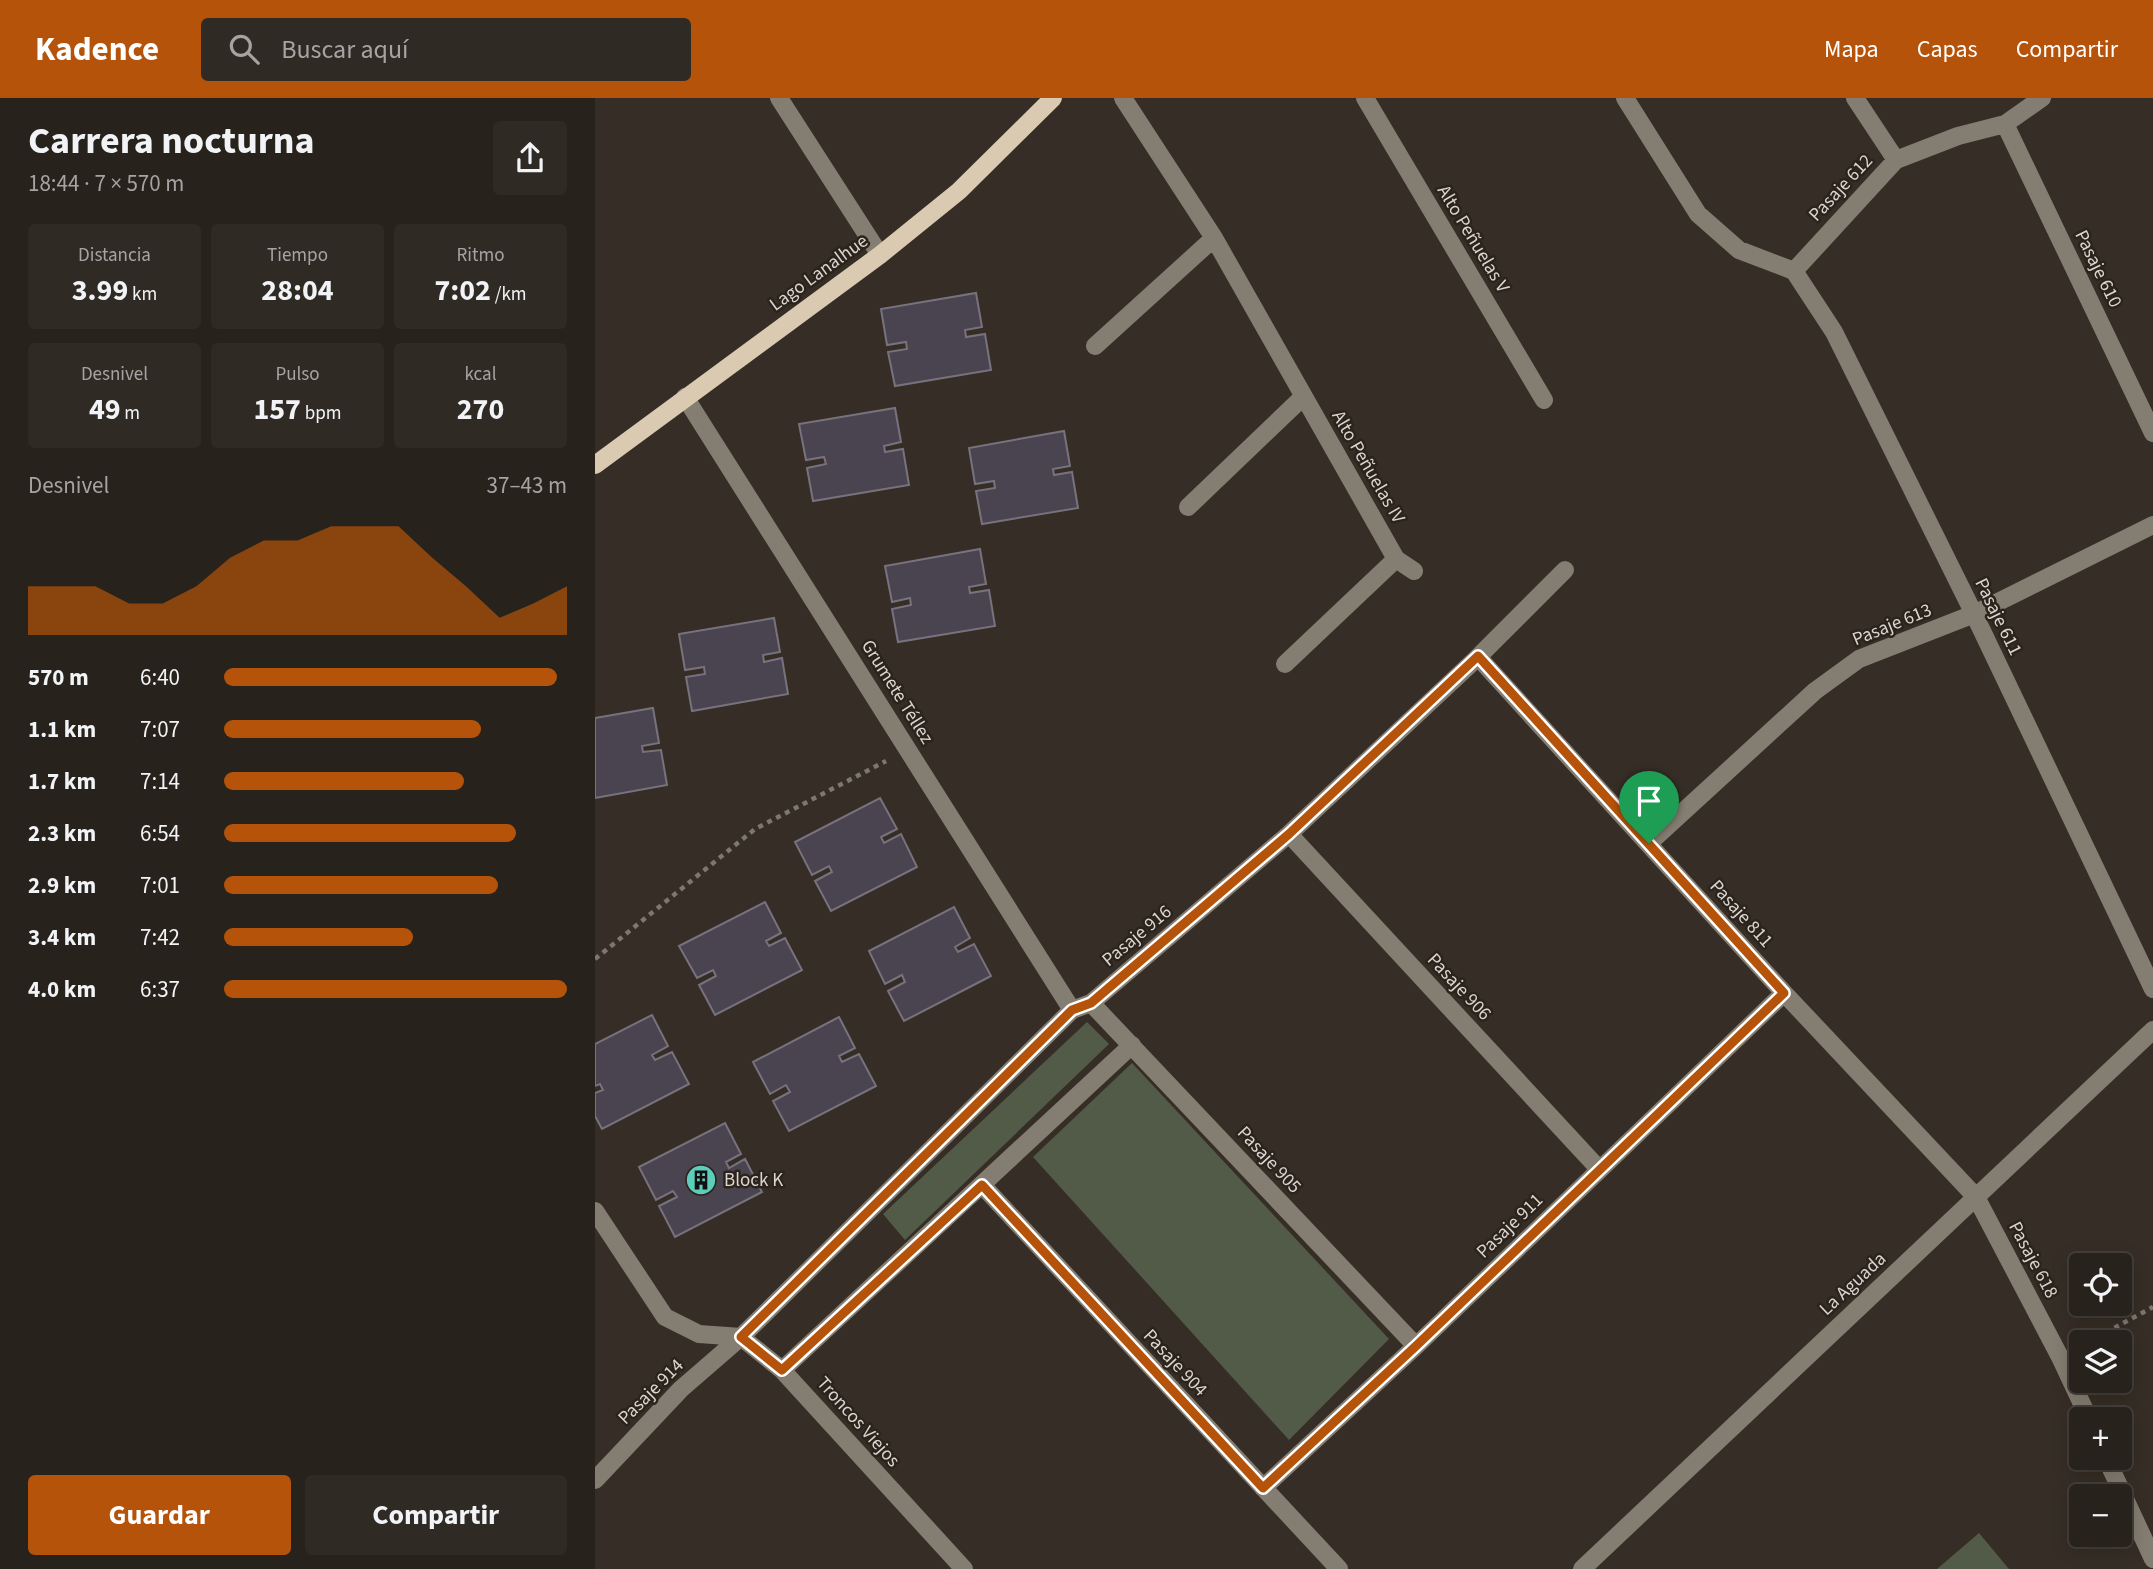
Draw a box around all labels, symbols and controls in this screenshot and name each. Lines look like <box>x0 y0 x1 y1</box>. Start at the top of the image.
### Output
search box <box>201 18 691 81</box>
text: Kadence <box>35 26 159 73</box>
icon: search <box>225 30 263 68</box>
text: Buscar aquí <box>281 31 409 68</box>
text: Mapa <box>1824 32 1879 67</box>
text: Capas <box>1917 32 1978 67</box>
text: Compartir <box>2016 32 2118 67</box>
text: Carrera nocturna <box>28 114 315 168</box>
button: share <box>493 121 567 195</box>
street label: Pasaje 612 <box>1803 148 1879 228</box>
text: 18:44 · 7 × 570 m <box>28 167 184 200</box>
street label: Alto Peñuelas V <box>1430 180 1516 298</box>
street label: Pasaje 610 <box>2068 226 2128 312</box>
street label: Lago Lanalhue <box>764 228 874 318</box>
text: Distancia <box>78 242 151 269</box>
text: Tiempo <box>267 242 328 269</box>
text: Ritmo <box>457 242 504 269</box>
text: 3.99 <box>72 269 128 312</box>
text: 28:04 <box>261 269 334 312</box>
text: 7:02 <box>434 269 491 312</box>
text: km <box>128 281 157 308</box>
text: /km <box>491 281 527 308</box>
text: Desnivel <box>81 361 148 388</box>
text: Pulso <box>275 361 320 388</box>
text: kcal <box>465 361 496 388</box>
text: 49 <box>89 388 121 431</box>
text: 157 <box>253 388 301 431</box>
text: 270 <box>457 388 504 431</box>
text: m <box>121 400 140 427</box>
text: bpm <box>301 400 342 427</box>
street label: Alto Peñuelas IV <box>1325 406 1411 529</box>
text: Desnivel <box>28 469 109 502</box>
text: 37–43 m <box>487 469 567 502</box>
street label: Pasaje 611 <box>1968 574 2028 660</box>
street label: Pasaje 613 <box>1848 597 1936 653</box>
street label: Grumete Téllez <box>854 635 940 749</box>
text: 570 m <box>28 661 89 694</box>
text: 6:40 <box>140 661 180 694</box>
text: 1.1 km <box>28 713 96 746</box>
text: 7:07 <box>140 713 180 746</box>
text: 1.7 km <box>28 765 96 798</box>
text: 7:14 <box>140 765 180 798</box>
pin <box>1619 771 1679 843</box>
icon: arrive <box>1630 782 1668 820</box>
text: 2.3 km <box>28 817 96 850</box>
text: 6:54 <box>140 817 180 850</box>
text: 2.9 km <box>28 869 96 902</box>
text: 7:01 <box>140 869 180 902</box>
street label: Pasaje 811 <box>1703 874 1779 954</box>
street label: Pasaje 916 <box>1096 899 1178 973</box>
text: 3.4 km <box>28 921 96 954</box>
text: 7:42 <box>140 921 180 954</box>
street label: Pasaje 906 <box>1421 947 1497 1027</box>
text: 4.0 km <box>28 973 96 1006</box>
text: 6:37 <box>140 973 180 1006</box>
street label: Pasaje 905 <box>1231 1120 1307 1200</box>
building icon: Block K <box>684 1163 718 1197</box>
place label: Block K <box>724 1167 783 1194</box>
street label: Pasaje 911 <box>1471 1187 1549 1265</box>
street label: Pasaje 618 <box>2002 1217 2064 1303</box>
street label: La Aguada <box>1814 1246 1892 1322</box>
map controls <box>2069 1253 2132 1547</box>
button: locate <box>2069 1253 2132 1316</box>
street label: Pasaje 904 <box>1137 1323 1213 1403</box>
button: layers <box>2069 1330 2132 1393</box>
street label: Pasaje 914 <box>612 1353 690 1431</box>
street label: Troncos Viejos <box>810 1371 906 1473</box>
button: + <box>2069 1407 2132 1470</box>
button: Guardar <box>28 1475 291 1555</box>
button: Compartir <box>305 1475 567 1555</box>
button: − <box>2069 1484 2132 1547</box>

